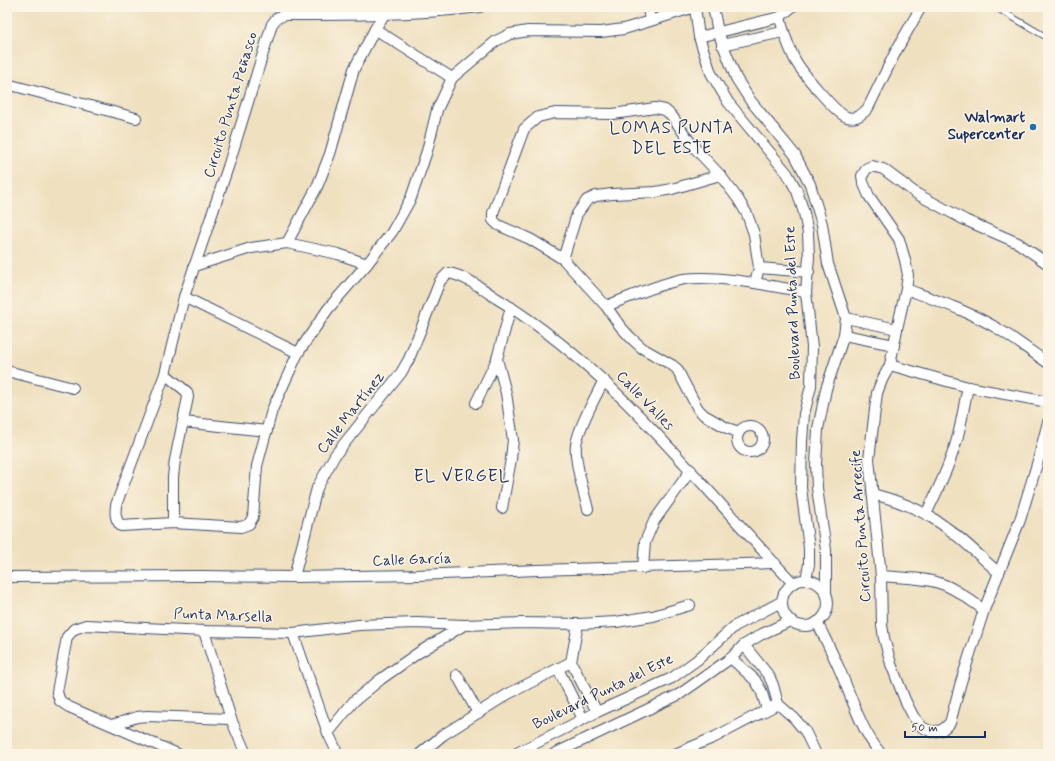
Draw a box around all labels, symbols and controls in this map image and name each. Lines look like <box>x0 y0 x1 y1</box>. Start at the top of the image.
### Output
street label: Circuito Punta Peñasco <box>199 29 263 181</box>
place label: Walmart Supercenter <box>948 108 1026 145</box>
district label: LOMAS PUNTA DEL ESTE <box>610 117 734 159</box>
marker: Walmart Supercenter <box>1028 122 1038 132</box>
street label: Boulevard Punta del Este <box>780 226 806 380</box>
street label: Calle Valles <box>612 367 679 435</box>
street label: Calle Martínez <box>313 368 389 458</box>
street label: Circuito Punta Arrecife <box>846 449 876 603</box>
district label: EL VERGEL <box>414 465 510 487</box>
street label: Calle García <box>372 549 452 571</box>
street label: Punta Marsella <box>173 604 273 628</box>
street label: Boulevard Punta del Este <box>529 649 677 735</box>
scale bar <box>905 713 985 739</box>
text: 50 m <box>911 720 938 736</box>

